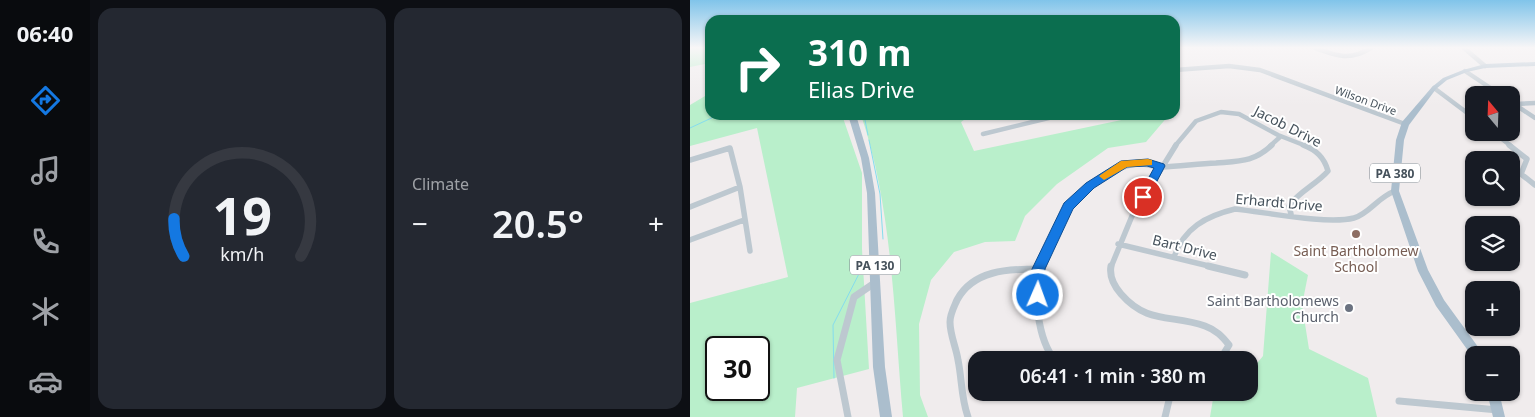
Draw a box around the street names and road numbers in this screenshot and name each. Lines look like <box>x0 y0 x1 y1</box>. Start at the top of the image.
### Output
street label: Wilson Drive <box>1333 82 1399 118</box>
street label: Jacob Drive <box>1249 100 1325 151</box>
road number: PA 380 <box>1370 164 1420 182</box>
street label: Erhardt Drive <box>1235 189 1324 215</box>
street label: Bart Drive <box>1151 230 1219 264</box>
road number: PA 130 <box>850 256 900 274</box>

